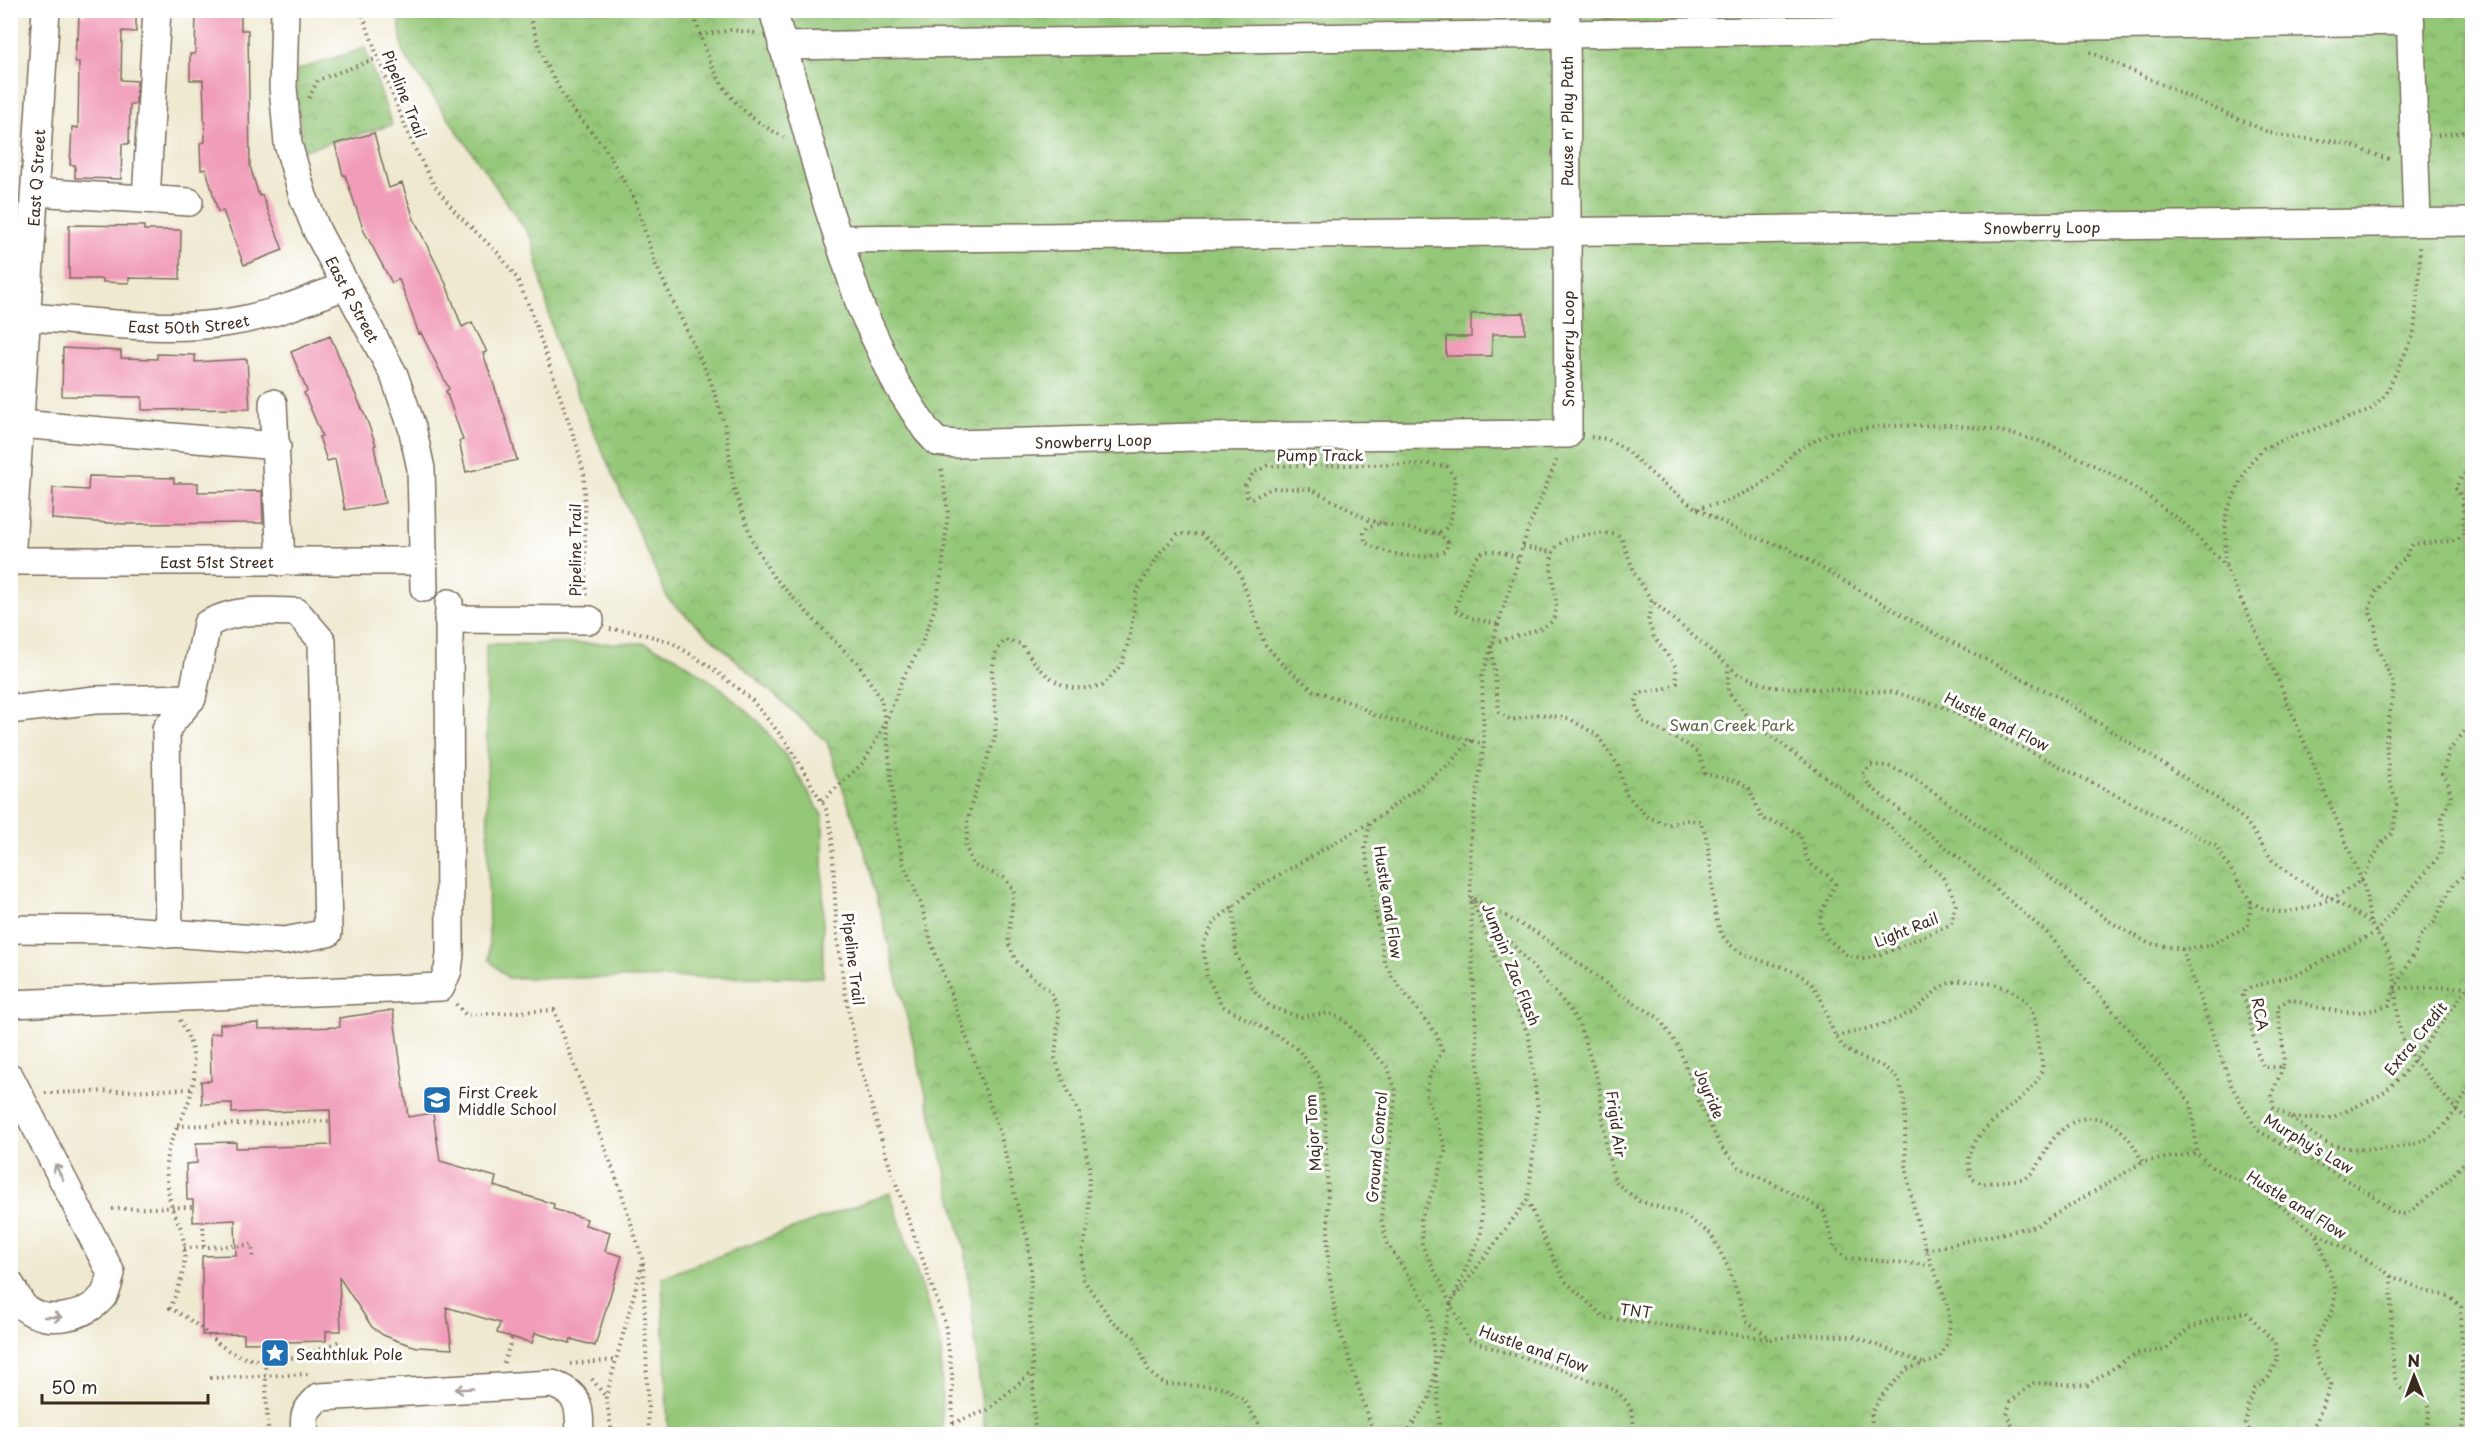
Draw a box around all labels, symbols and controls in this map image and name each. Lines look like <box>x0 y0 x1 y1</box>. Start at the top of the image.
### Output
street label: Pipeline Trail <box>377 47 433 141</box>
street label: Pause n' Play Path <box>1555 56 1578 186</box>
street label: East Q Street <box>21 128 50 227</box>
street label: Snowberry Loop <box>1983 214 2100 239</box>
street label: East R Street <box>321 251 386 346</box>
street label: Snowberry Loop <box>1556 291 1579 407</box>
street label: East 50th Street <box>127 307 251 338</box>
street label: Snowberry Loop <box>1035 427 1152 453</box>
street label: Pump Track <box>1276 443 1364 466</box>
street label: Pipeline Trail <box>563 503 586 597</box>
street label: East 51st Street <box>160 550 274 573</box>
street label: Hustle and Flow <box>1941 686 2054 757</box>
park label: Swan Creek Park <box>1669 713 1795 736</box>
street label: Hustle and Flow <box>1369 844 1409 961</box>
street label: Jumpin' Zac Flash <box>1477 899 1547 1029</box>
street label: Light Rail <box>1870 906 1942 952</box>
street label: Pipeline Trail <box>837 911 871 1007</box>
street label: RCA <box>2247 995 2275 1033</box>
street label: Extra Credit <box>2378 996 2452 1080</box>
street label: Joyride <box>1689 1064 1731 1122</box>
place label: First Creek Middle School <box>458 1080 557 1120</box>
school or university icon: First Creek Middle School <box>421 1084 453 1116</box>
street label: Frigid Air <box>1601 1089 1633 1159</box>
street label: Ground Control <box>1360 1090 1392 1204</box>
street label: Major Tom <box>1298 1094 1326 1172</box>
street label: Murphy's Law <box>2260 1107 2358 1179</box>
one-way arrow <box>53 1163 65 1181</box>
street label: Hustle and Flow <box>2243 1164 2352 1244</box>
street label: TNT <box>1619 1297 1654 1323</box>
one-way arrow <box>42 1311 62 1323</box>
street label: Hustle and Flow <box>1476 1319 1592 1378</box>
place icon: Seahthluk Pole <box>259 1337 291 1369</box>
place label: Seahthluk Pole <box>296 1342 403 1365</box>
north arrow <box>2384 1346 2444 1406</box>
text: N <box>2407 1348 2420 1372</box>
scale bar <box>42 1367 208 1405</box>
text: 50 m <box>51 1373 98 1400</box>
one-way arrow <box>454 1384 474 1395</box>

